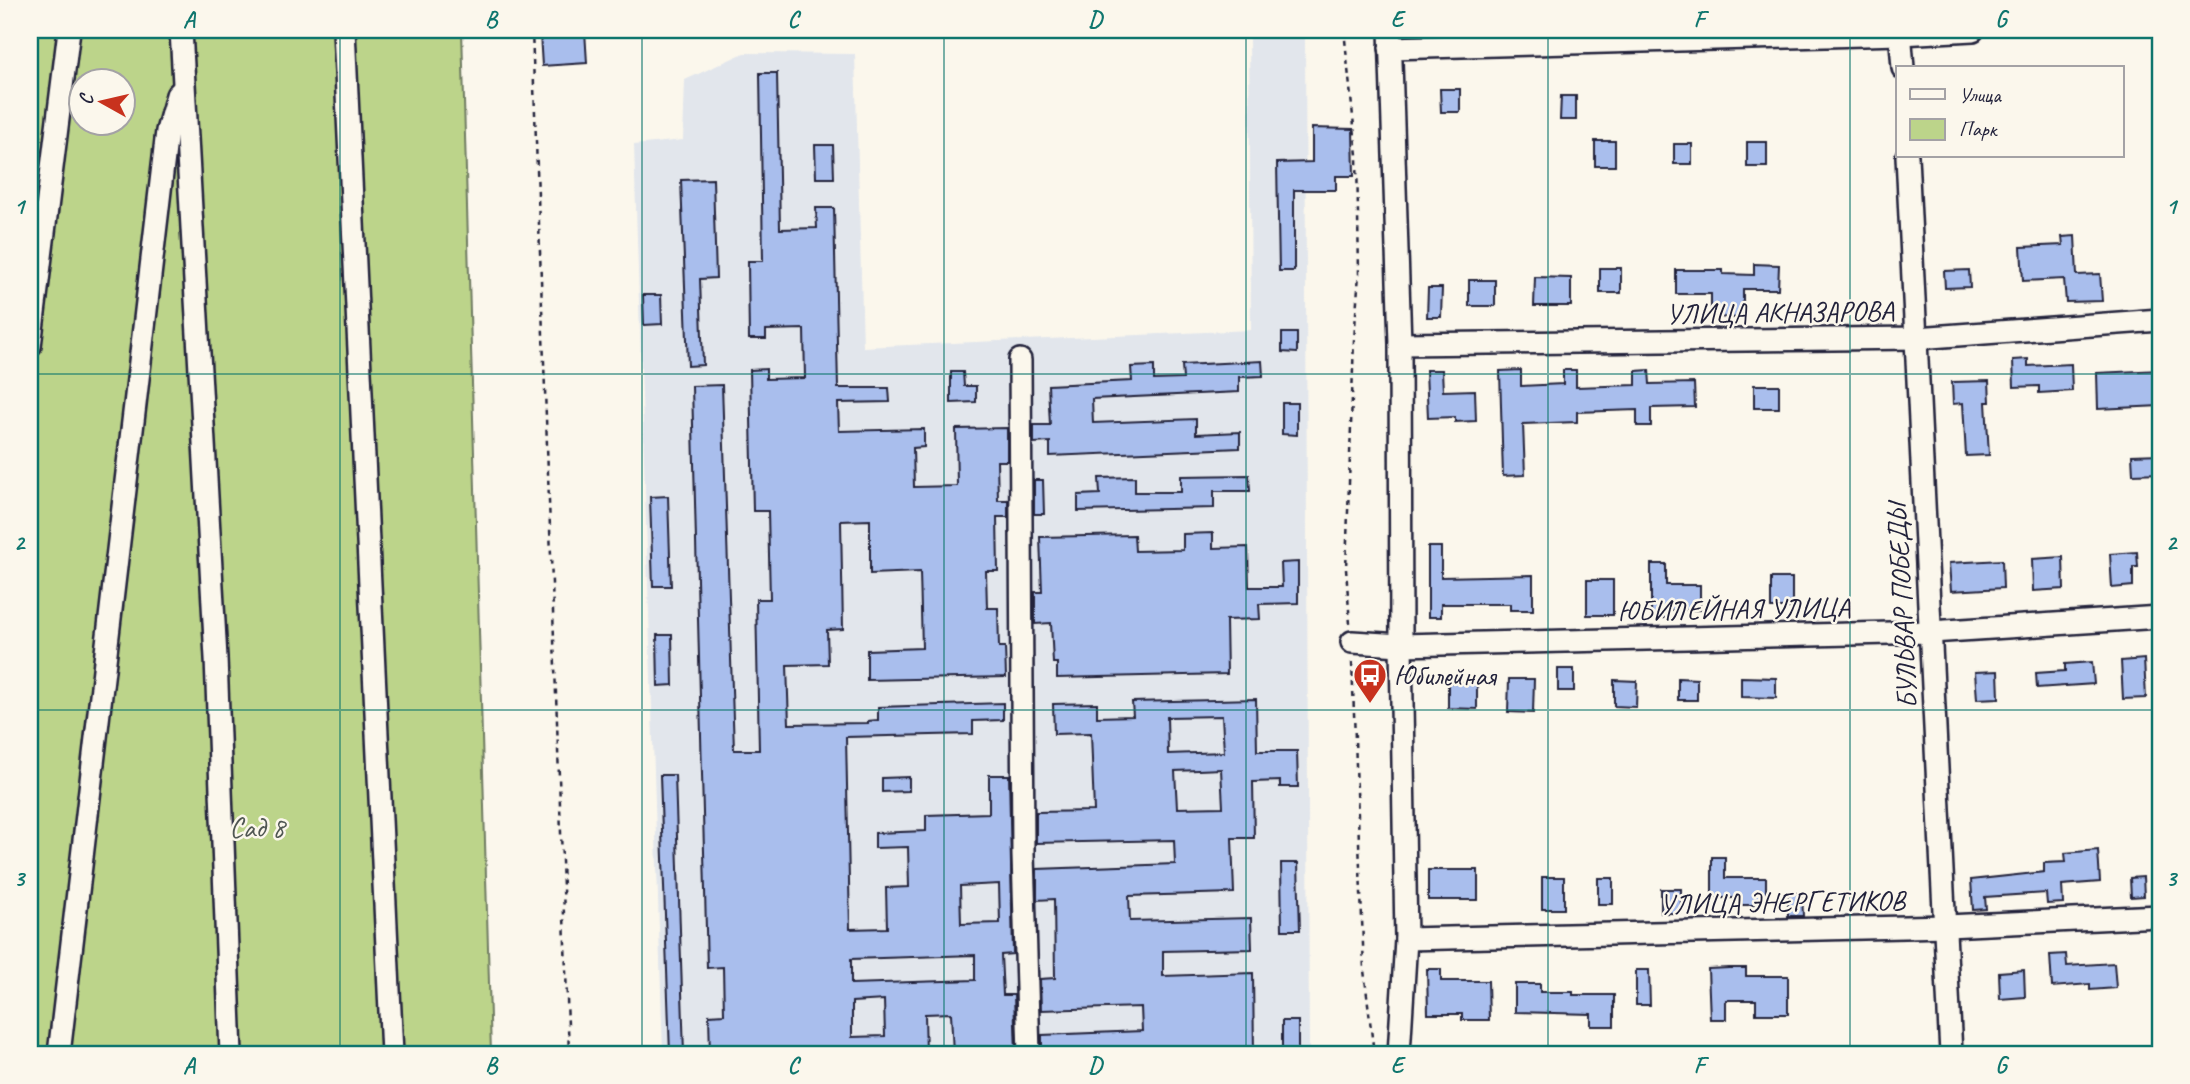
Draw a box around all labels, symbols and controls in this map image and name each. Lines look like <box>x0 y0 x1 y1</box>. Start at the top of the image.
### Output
text: A <box>183 5 197 34</box>
text: B <box>485 5 499 34</box>
text: C <box>788 5 802 34</box>
text: D <box>1088 5 1104 34</box>
text: E <box>1391 5 1407 34</box>
text: F <box>1694 5 1710 34</box>
text: G <box>1995 5 2010 34</box>
north arrow <box>66 66 136 136</box>
legend <box>1896 66 2124 158</box>
text: Улица <box>1959 82 2002 108</box>
text: С <box>74 91 99 106</box>
text: Парк <box>1959 116 1999 142</box>
text: 1 <box>14 192 27 221</box>
text: 1 <box>2166 192 2179 221</box>
street label: УЛИЦА АКНАЗАРОВА <box>1666 292 1895 331</box>
street label: БУЛЬВАР ПОБЕДЫ <box>1879 498 1925 709</box>
text: 2 <box>14 528 27 557</box>
text: 2 <box>2166 528 2179 557</box>
street label: ЮБИЛЕЙНАЯ УЛИЦА <box>1618 589 1851 629</box>
bus stop icon: Юбилейная <box>1351 656 1389 705</box>
place label: Юбилейная <box>1394 658 1498 693</box>
park label: Сад 8 <box>230 810 287 845</box>
text: 3 <box>14 864 27 893</box>
text: 3 <box>2166 864 2179 893</box>
street label: УЛИЦА ЭНЕРГЕТИКОВ <box>1659 882 1908 922</box>
text: A <box>183 1051 197 1080</box>
text: B <box>485 1051 499 1080</box>
text: C <box>788 1051 802 1080</box>
text: D <box>1088 1051 1104 1080</box>
text: E <box>1391 1051 1407 1080</box>
text: F <box>1694 1051 1710 1080</box>
text: G <box>1995 1051 2010 1080</box>

